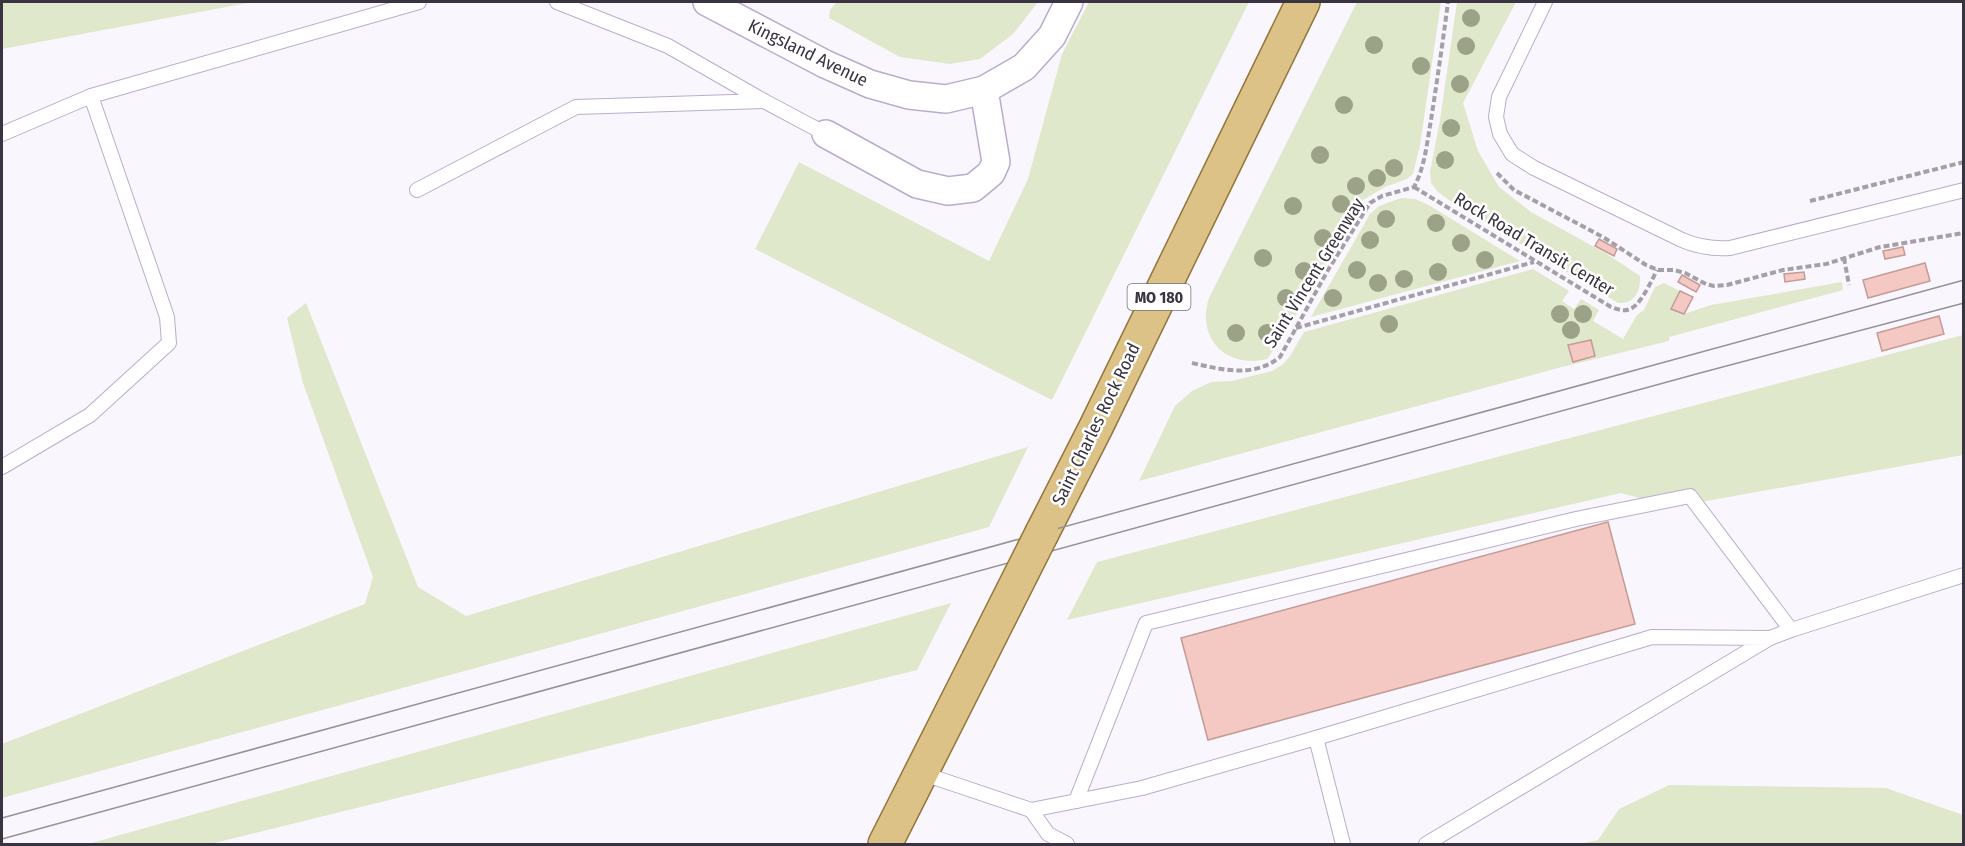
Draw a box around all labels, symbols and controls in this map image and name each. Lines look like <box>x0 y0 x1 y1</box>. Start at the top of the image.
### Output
street label: Kingsland Avenue <box>745 15 872 92</box>
street label: Rock Road Transit Center <box>1450 187 1619 301</box>
street label: Saint Vincent Greenway <box>1259 194 1369 352</box>
road number: MO 180 <box>1128 284 1190 310</box>
street label: Saint Charles Rock Road <box>1047 339 1145 509</box>

